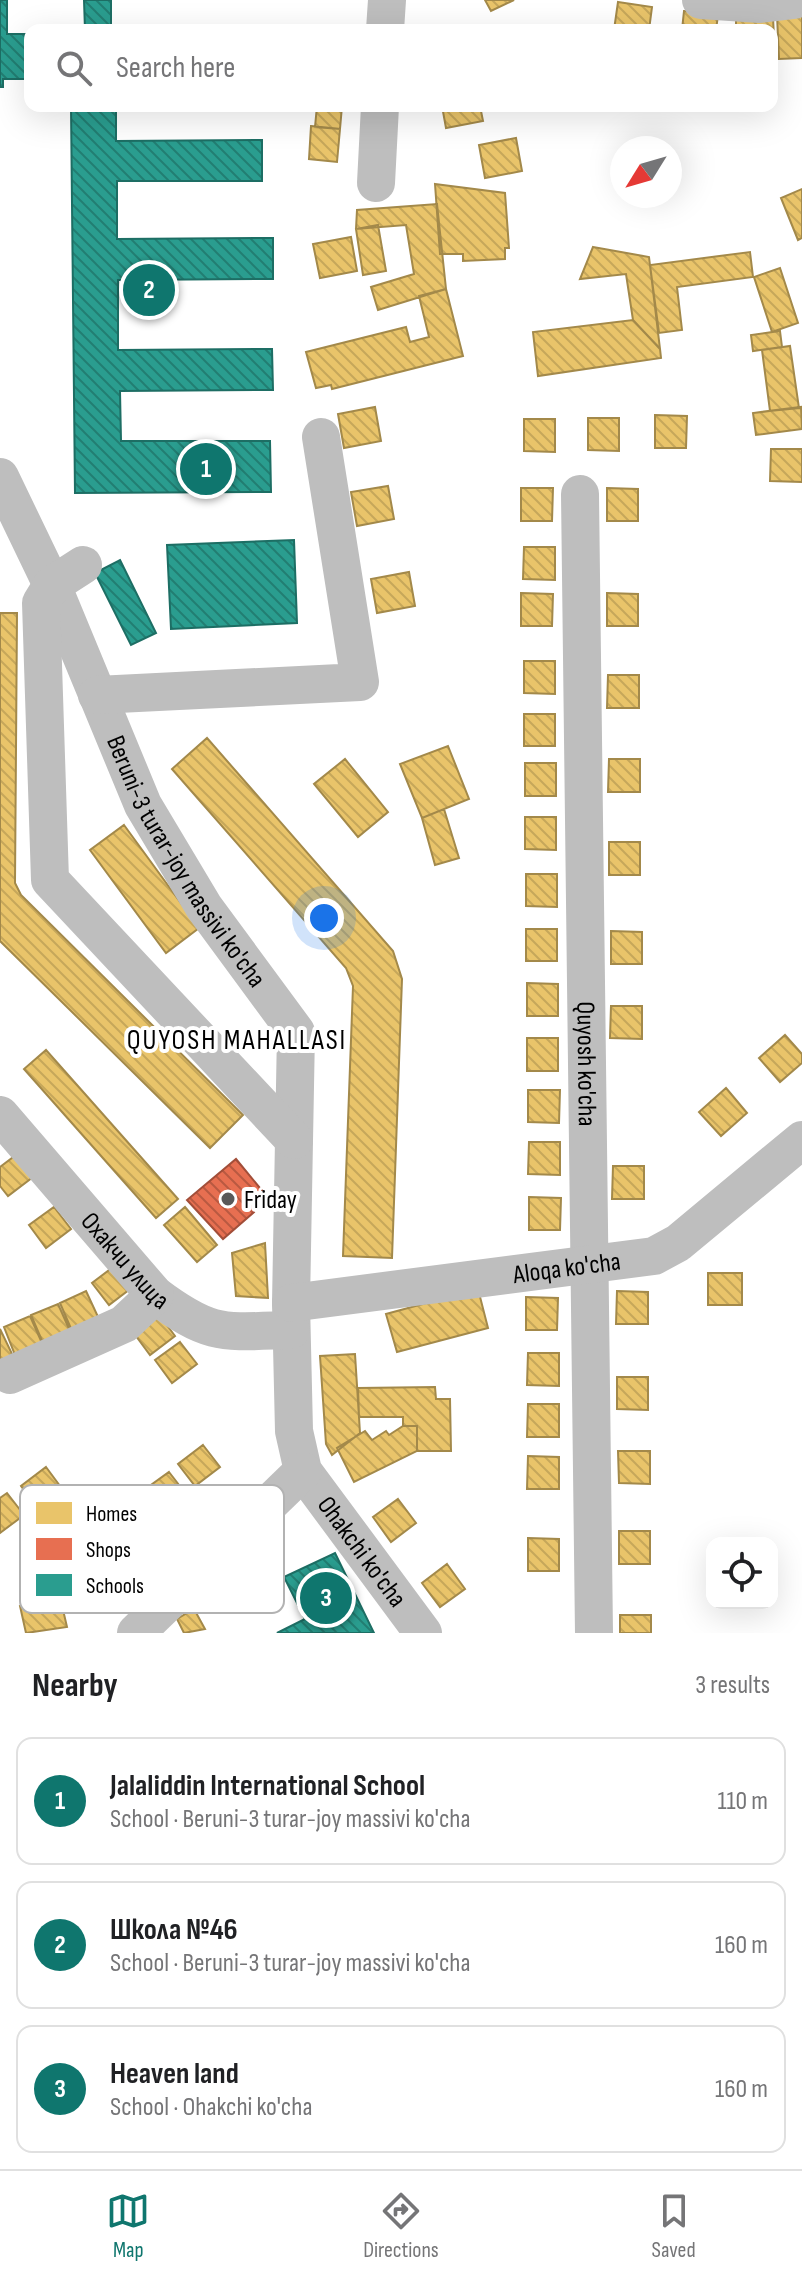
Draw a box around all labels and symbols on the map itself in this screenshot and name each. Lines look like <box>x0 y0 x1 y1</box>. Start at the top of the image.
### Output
north arrow <box>610 136 682 208</box>
pin: 2 <box>123 260 175 320</box>
pin: 1 <box>180 439 232 499</box>
street label: Beruni-3 turar-joy massivi ko'cha <box>99 731 272 994</box>
your location <box>304 898 344 938</box>
street label: Quyosh ko'cha <box>569 1001 602 1127</box>
district label: QUYOSH MAHALLASI <box>127 1024 347 1057</box>
place label: Friday <box>244 1185 297 1216</box>
marker: Friday <box>219 1190 237 1208</box>
street label: Охакчи улица <box>74 1206 174 1317</box>
street label: Aloqa ko'cha <box>510 1246 622 1291</box>
legend <box>20 1485 284 1613</box>
street label: Ohakchi ko'cha <box>310 1491 412 1614</box>
text: Homes <box>86 1501 137 1528</box>
text: Shops <box>86 1537 131 1564</box>
pin: 3 <box>300 1568 352 1628</box>
text: Schools <box>86 1573 144 1600</box>

